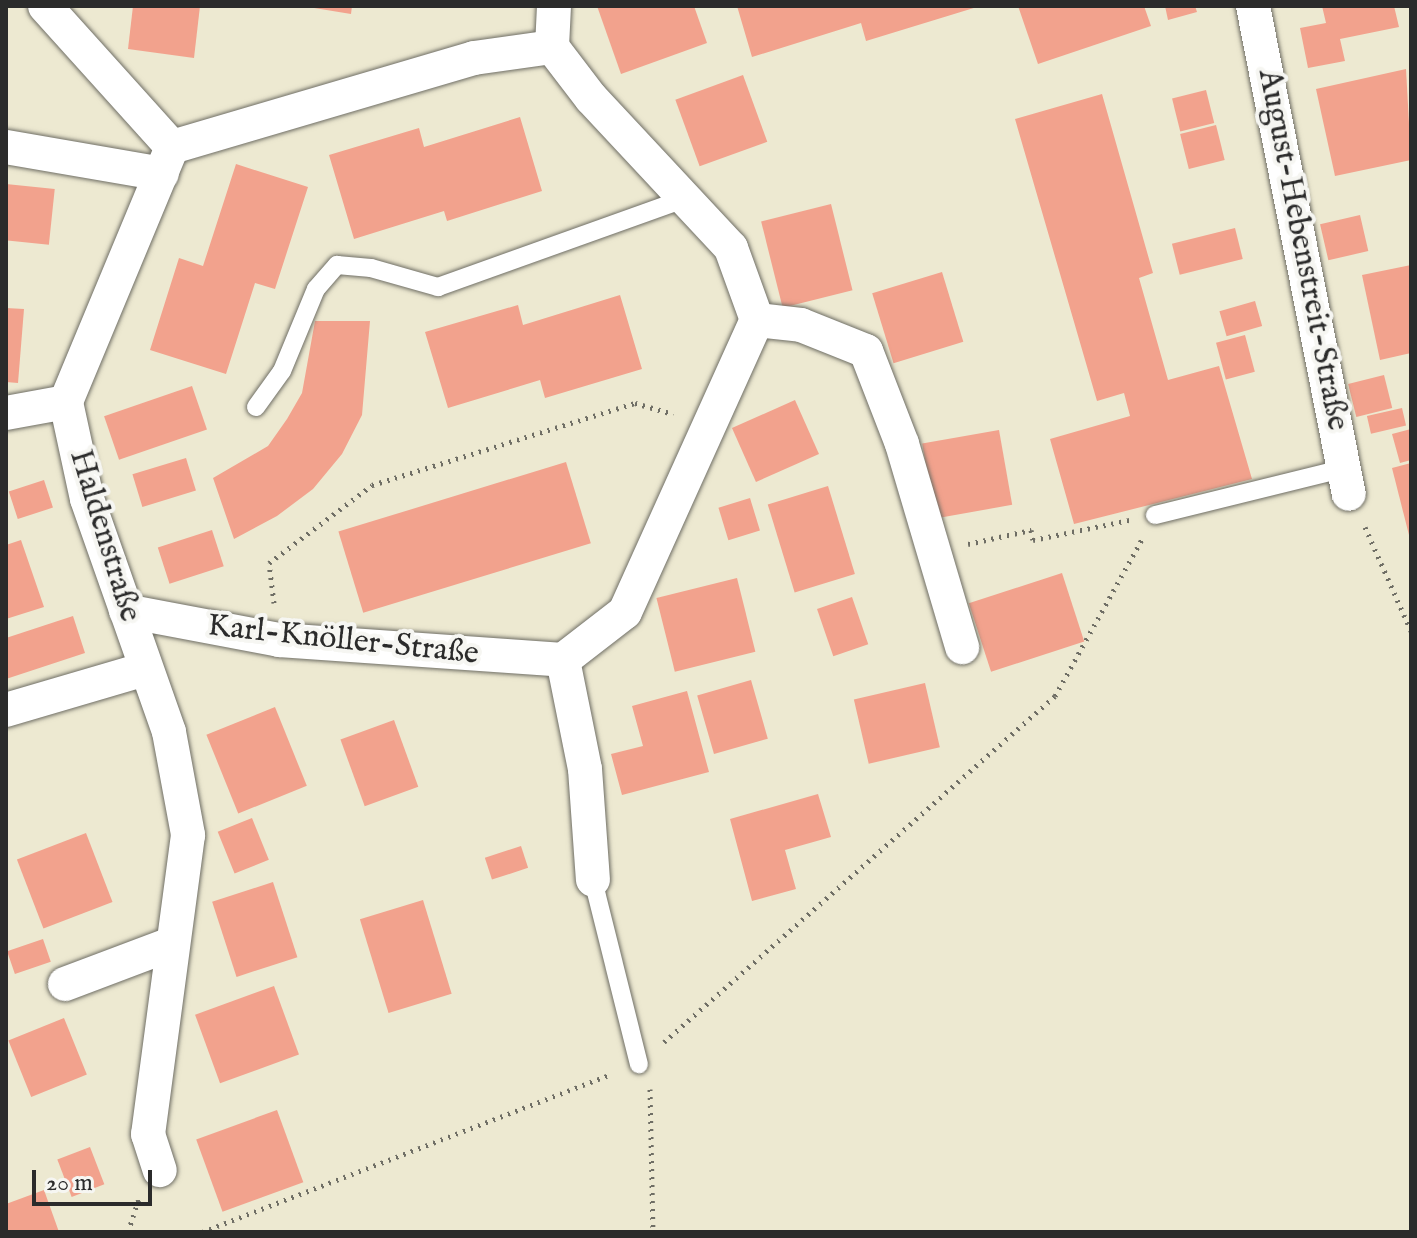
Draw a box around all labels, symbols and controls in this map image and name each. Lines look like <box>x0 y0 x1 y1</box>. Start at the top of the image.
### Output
street label: August-Hebenstreit-Straße <box>1248 66 1356 434</box>
street label: Haldenstraße <box>60 445 148 627</box>
street label: Karl-Knöller-Straße <box>205 608 481 674</box>
scale bar <box>36 1154 156 1204</box>
text: 20 m <box>46 1168 93 1199</box>

